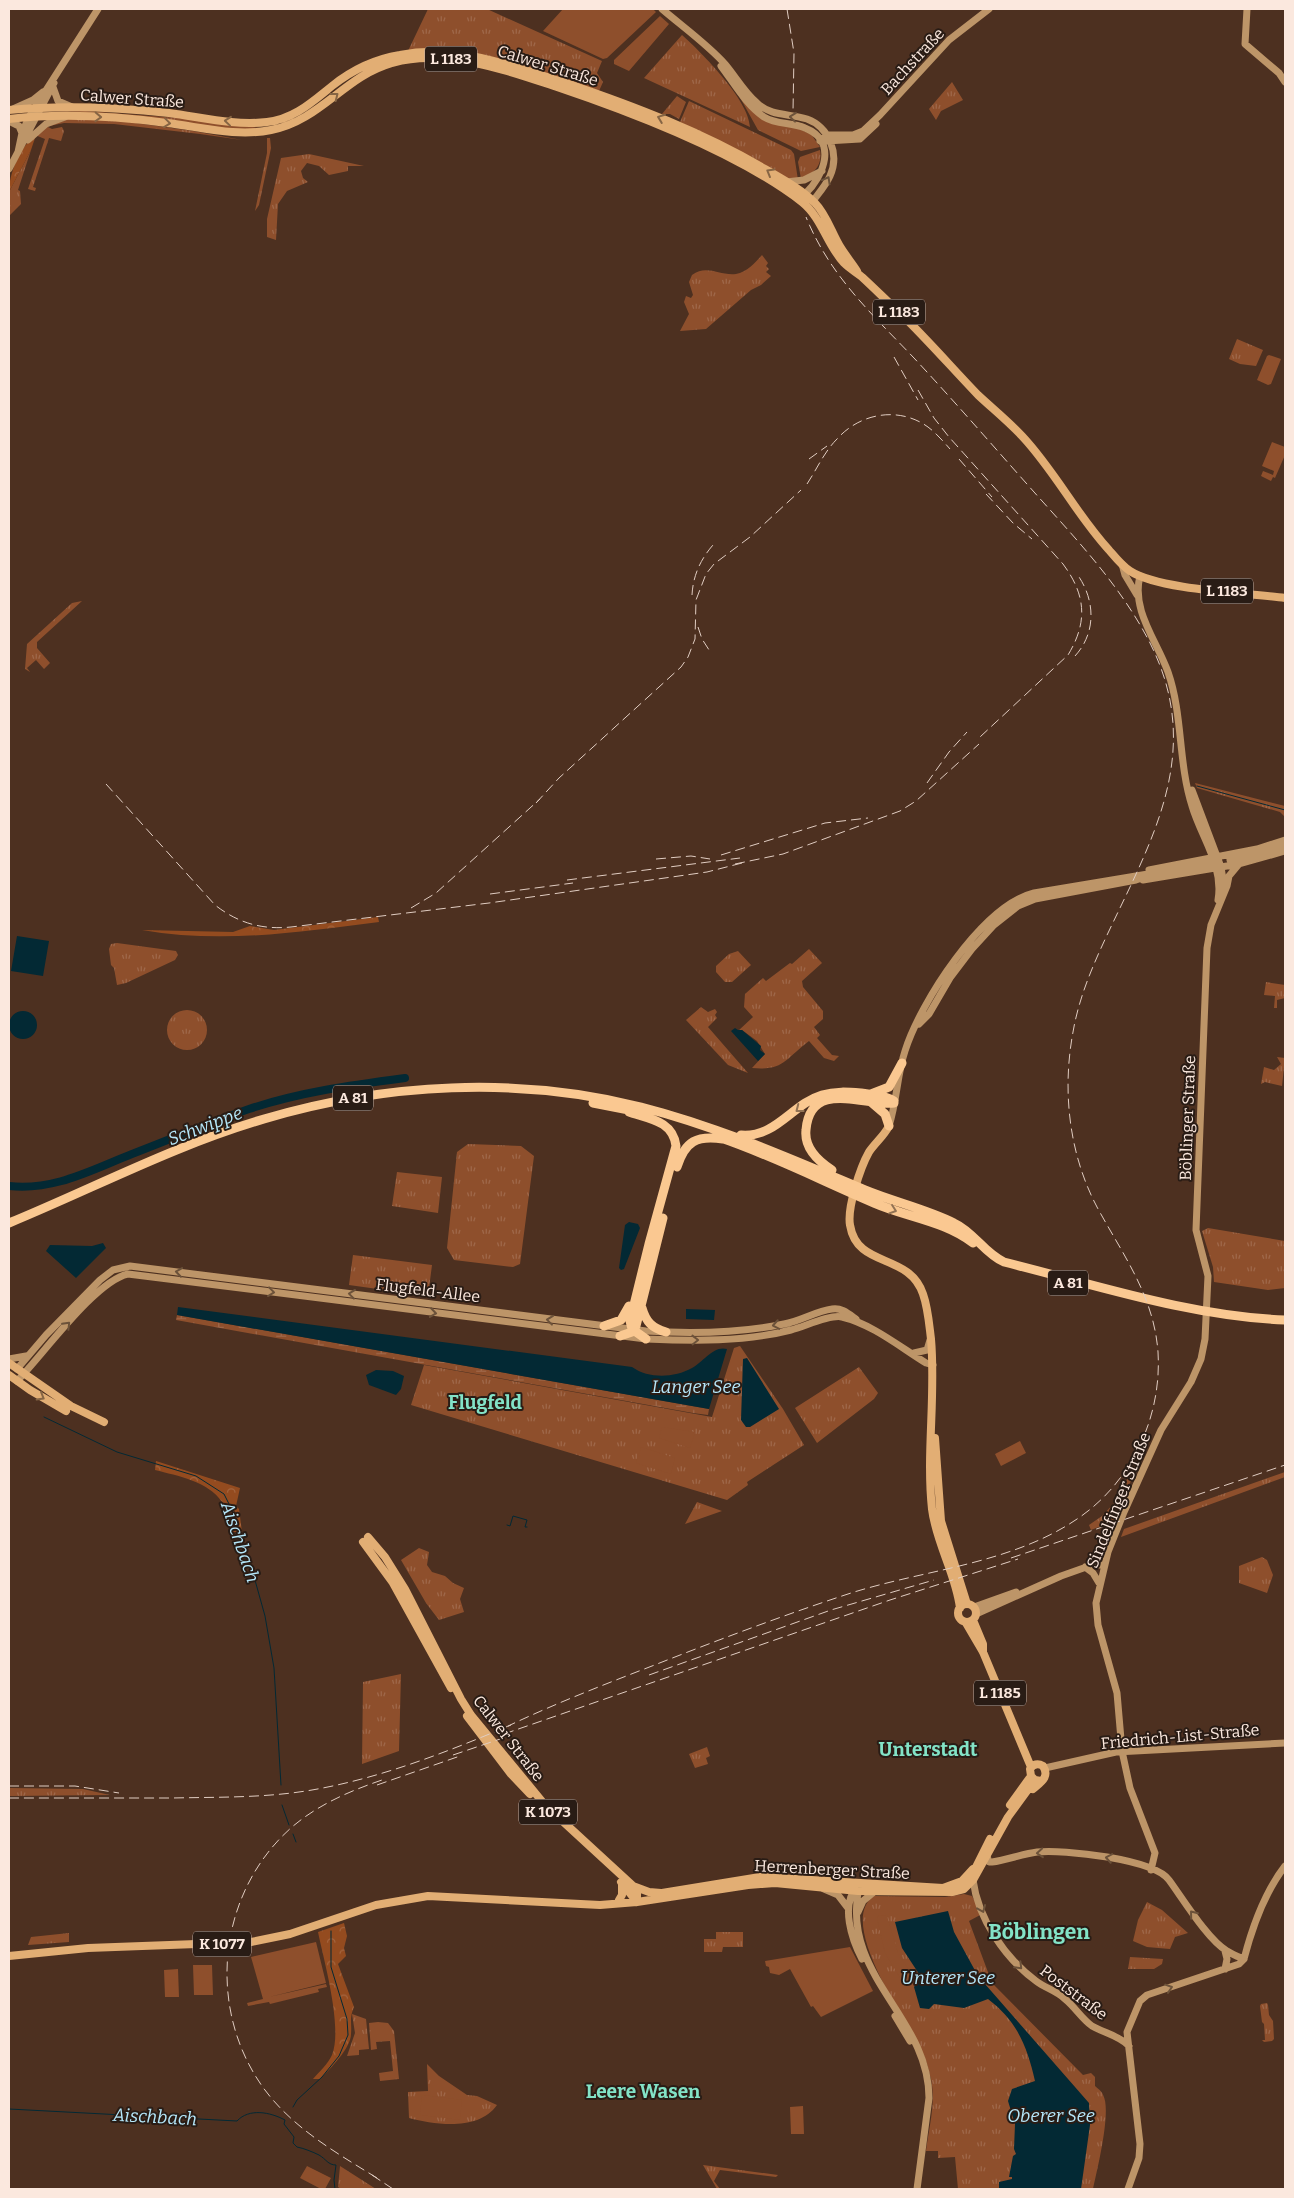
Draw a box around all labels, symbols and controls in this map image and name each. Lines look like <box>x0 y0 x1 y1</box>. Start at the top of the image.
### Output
street label: Bachstraße <box>877 24 948 99</box>
street label: Calwer Straße <box>495 41 600 90</box>
road number: L 1183 <box>425 46 477 72</box>
street label: Calwer Straße <box>79 85 185 112</box>
one-way arrow <box>329 94 338 102</box>
one-way arrow <box>94 112 102 123</box>
one-way arrow <box>789 112 797 123</box>
one-way arrow <box>657 114 666 124</box>
one-way arrow <box>224 116 232 127</box>
one-way arrow <box>163 117 171 128</box>
one-way arrow <box>766 168 775 178</box>
one-way arrow <box>821 176 831 185</box>
road number: L 1183 <box>873 300 925 324</box>
road number: L 1183 <box>1201 578 1253 604</box>
street label: Böblinger Straße <box>1176 1055 1199 1181</box>
road number: A 81 <box>333 1086 373 1110</box>
water label: Schwippe <box>165 1102 245 1150</box>
one-way arrow <box>796 1103 805 1111</box>
one-way arrow <box>889 1204 897 1214</box>
one-way arrow <box>174 1267 183 1277</box>
road number: A 81 <box>1048 1270 1088 1296</box>
street label: Flugfeld-Allee <box>375 1275 481 1306</box>
one-way arrow <box>268 1286 276 1297</box>
one-way arrow <box>347 1289 355 1300</box>
one-way arrow <box>428 1307 437 1317</box>
one-way arrow <box>545 1315 554 1325</box>
one-way arrow <box>771 1320 780 1330</box>
one-way arrow <box>61 1322 70 1331</box>
one-way arrow <box>692 1335 699 1345</box>
water label: Langer See <box>651 1376 741 1398</box>
one-way arrow <box>36 1390 45 1400</box>
district label: Flugfeld <box>448 1391 523 1414</box>
street label: Sindelfinger Straße <box>1083 1430 1154 1571</box>
water label: Aischbach <box>216 1498 264 1585</box>
road number: L 1185 <box>974 1680 1026 1706</box>
street label: Calwer Straße <box>469 1691 548 1785</box>
street label: Friedrich-List-Straße <box>1100 1720 1260 1753</box>
district label: Unterstadt <box>879 1738 978 1761</box>
road number: K 1073 <box>519 1800 577 1824</box>
one-way arrow <box>1035 1847 1043 1858</box>
one-way arrow <box>1105 1853 1113 1863</box>
street label: Herrenberger Straße <box>754 1856 910 1883</box>
one-way arrow <box>976 1904 987 1913</box>
one-way arrow <box>1191 1911 1199 1920</box>
district label: Böblingen <box>988 1919 1090 1945</box>
road number: K 1077 <box>193 1932 251 1956</box>
one-way arrow <box>1013 1960 1022 1969</box>
street label: Poststraße <box>1036 1961 1111 2024</box>
water label: Unterer See <box>901 1967 995 1989</box>
one-way arrow <box>1165 1984 1173 1994</box>
district label: Leere Wasen <box>586 2080 701 2103</box>
water label: Aischbach <box>111 2104 198 2130</box>
water label: Oberer See <box>1007 2105 1095 2127</box>

